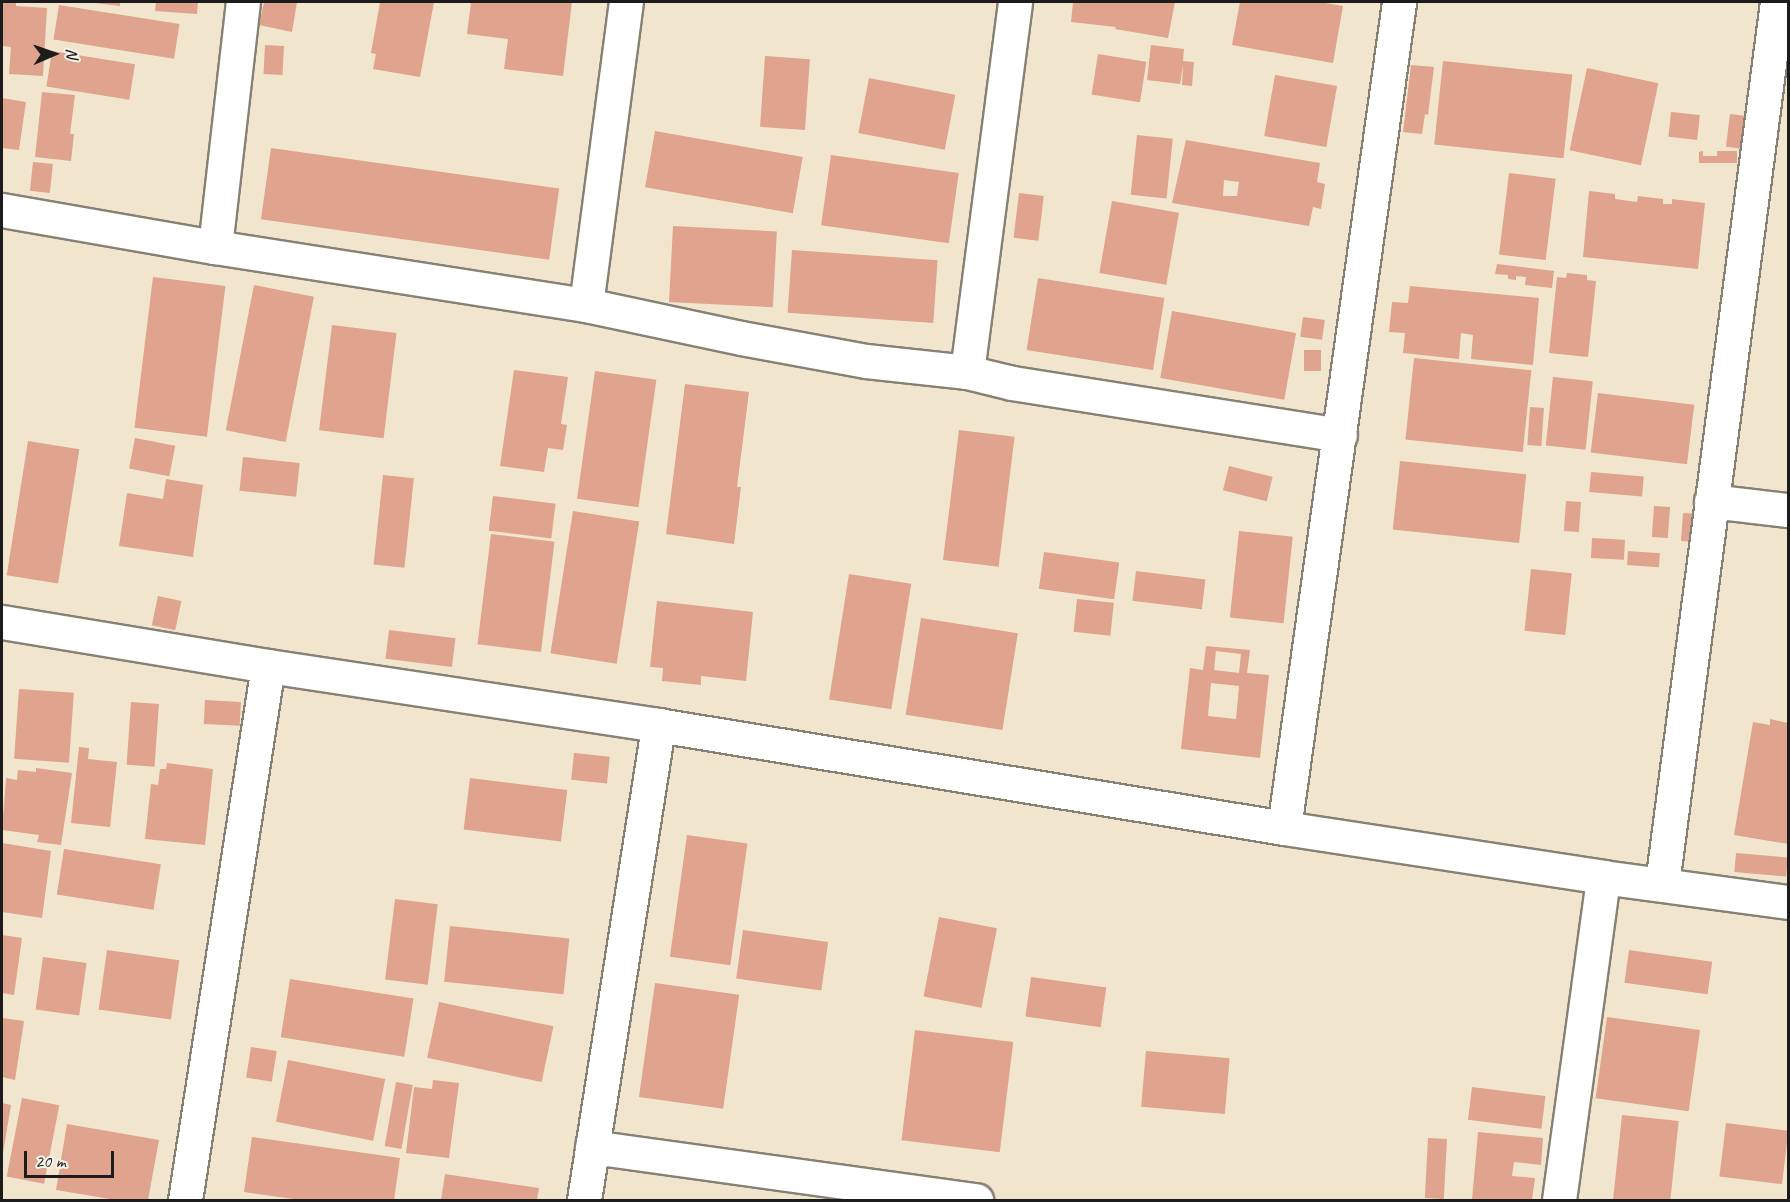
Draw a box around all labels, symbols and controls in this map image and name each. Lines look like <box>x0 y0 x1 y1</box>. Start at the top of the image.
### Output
north arrow <box>24 24 84 84</box>
text: N <box>62 48 82 59</box>
scale bar <box>27 1139 117 1177</box>
text: 20 m <box>35 1150 66 1172</box>

